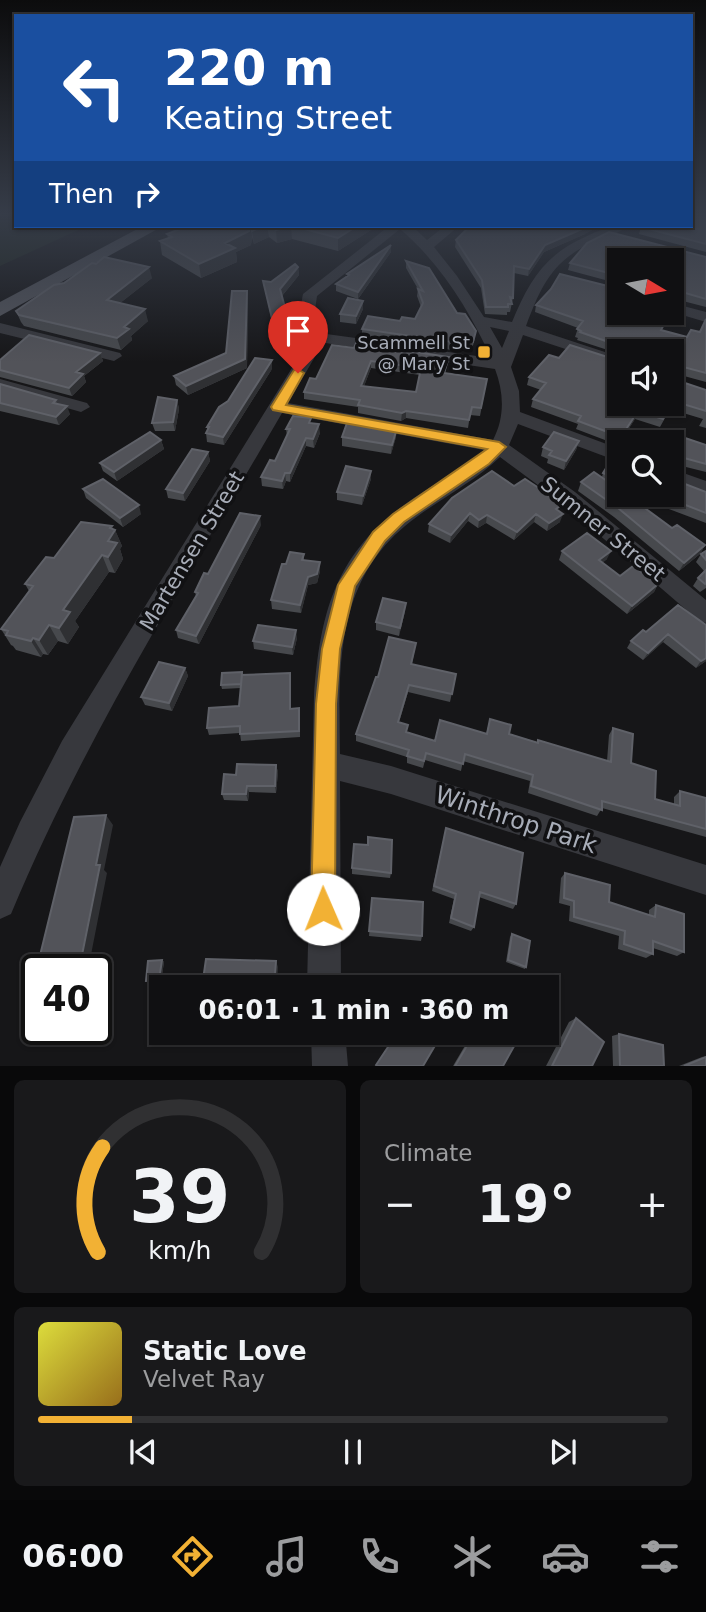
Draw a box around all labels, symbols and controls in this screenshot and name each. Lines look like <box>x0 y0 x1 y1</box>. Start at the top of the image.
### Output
text: 220 m <box>164 40 334 97</box>
icon: left <box>49 42 140 133</box>
text: Keating Street <box>164 99 392 137</box>
icon: right <box>128 175 166 213</box>
text: Then <box>49 179 114 209</box>
north arrow <box>607 248 684 326</box>
map controls <box>607 248 684 507</box>
pin <box>268 301 328 373</box>
icon: arrive <box>279 312 317 350</box>
place label: Scammell St @ Mary St <box>357 332 470 374</box>
button: sound <box>607 339 684 416</box>
marker: Scammell St @ Mary St <box>476 344 492 360</box>
button: search <box>607 430 684 507</box>
street label: Martensen Street <box>135 467 249 635</box>
street label: Sumner Street <box>536 472 670 586</box>
street label: Winthrop Park <box>432 781 601 859</box>
position arrow <box>286 872 360 946</box>
speed limit sign: 40 <box>21 954 112 1045</box>
text: 06:01 · 1 min · 360 m <box>199 995 509 1025</box>
text: Climate <box>384 1140 473 1166</box>
text: 39 <box>129 1155 231 1240</box>
text: 19° <box>477 1174 575 1234</box>
text: − <box>384 1182 416 1226</box>
text: + <box>636 1182 668 1226</box>
text: km/h <box>148 1236 212 1265</box>
text: Static Love <box>143 1336 307 1366</box>
text: Velvet Ray <box>143 1366 265 1392</box>
icon: previous <box>124 1433 162 1471</box>
icon: pause <box>334 1433 372 1471</box>
icon: next <box>544 1433 582 1471</box>
icon: directions <box>168 1532 217 1581</box>
icon: music <box>262 1532 311 1581</box>
icon: phone <box>355 1532 404 1581</box>
icon: climate <box>448 1532 497 1581</box>
icon: car <box>541 1532 590 1581</box>
icon: filters <box>635 1532 684 1581</box>
text: 06:00 <box>22 1537 124 1575</box>

